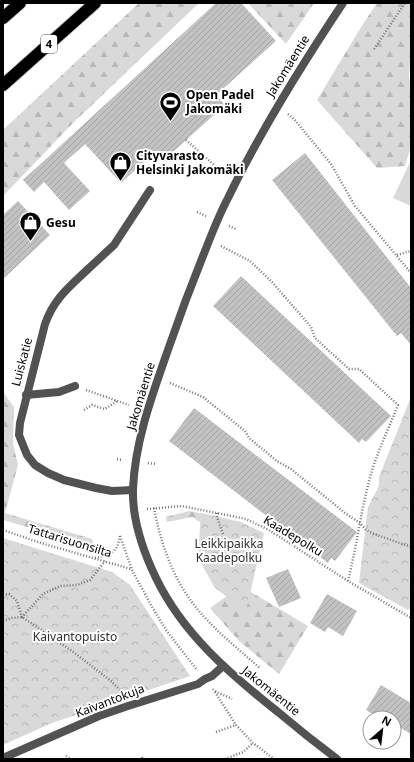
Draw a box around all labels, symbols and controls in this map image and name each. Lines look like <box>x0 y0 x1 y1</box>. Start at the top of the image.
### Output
street label: Jakomäentie <box>261 31 313 101</box>
road number: 4 <box>41 35 57 53</box>
place label: Open Padel Jakomäki <box>185 86 254 117</box>
sports icon: Open Padel Jakomäki <box>158 89 184 122</box>
place label: Cityvarasto Helsinki Jakomäki <box>136 147 244 178</box>
shop icon: Cityvarasto Helsinki Jakomäki <box>108 150 134 183</box>
shop icon: Gesu <box>17 210 43 243</box>
place label: Gesu <box>46 214 76 231</box>
street label: Luiskatie <box>7 335 36 388</box>
street label: Jakomäentie <box>122 360 159 433</box>
street label: Kaadepolku <box>260 511 326 560</box>
street label: Tattarisuonsilta <box>26 520 114 561</box>
park label: Leikkipaikka Kaadepolku <box>195 535 263 566</box>
park label: Kaivantopuisto <box>33 628 117 645</box>
street label: Jakomäentie <box>238 661 304 719</box>
street label: Kaivantokuja <box>73 680 147 722</box>
north arrow <box>362 710 402 750</box>
text: N <box>379 712 394 729</box>

